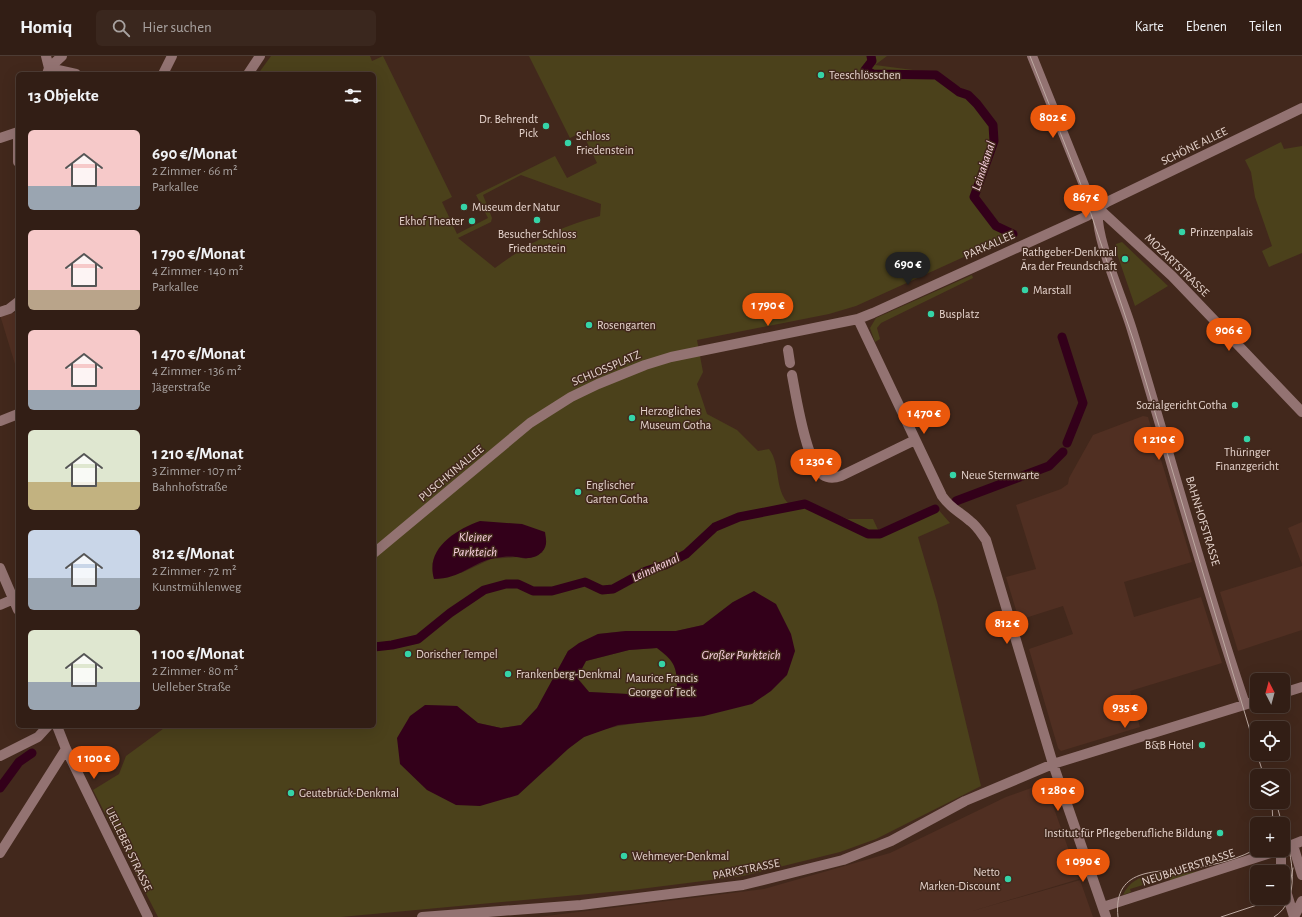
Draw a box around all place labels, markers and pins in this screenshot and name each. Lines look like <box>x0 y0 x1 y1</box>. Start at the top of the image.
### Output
place label: Teeschlösschen <box>829 69 901 81</box>
marker: Teeschlösschen <box>816 70 826 80</box>
pin: 802 € <box>1025 105 1081 139</box>
place label: Dr. Behrendt Pick <box>479 113 539 139</box>
marker: Dr. Behrendt Pick <box>541 121 551 131</box>
place label: Schloss Friedenstein <box>576 130 634 156</box>
marker: Schloss Friedenstein <box>563 138 573 148</box>
pin: 867 € <box>1058 185 1114 219</box>
place label: Museum der Natur <box>472 201 560 213</box>
marker: Museum der Natur <box>459 202 469 212</box>
place label: Ekhof Theater <box>399 215 464 227</box>
marker: Besucher Schloss Friedenstein <box>532 215 542 225</box>
marker: Ekhof Theater <box>467 216 477 226</box>
place label: Prinzenpalais <box>1190 226 1253 238</box>
marker: Prinzenpalais <box>1177 227 1187 237</box>
place label: Besucher Schloss Friedenstein <box>498 228 576 254</box>
place label: Rathgeber-Denkmal Ära der Freundschaft <box>1020 246 1117 272</box>
pin: 690 € <box>880 252 936 286</box>
marker: Rathgeber-Denkmal Ära der Freundschaft <box>1120 254 1130 264</box>
place label: Marstall <box>1033 284 1071 296</box>
marker: Marstall <box>1020 285 1030 295</box>
pin: 1 790 € <box>731 293 805 327</box>
place label: Busplatz <box>939 308 979 320</box>
marker: Busplatz <box>926 309 936 319</box>
pin: 906 € <box>1201 318 1257 352</box>
place label: Rosengarten <box>597 319 656 331</box>
marker: Rosengarten <box>584 320 594 330</box>
place label: Sozialgericht Gotha <box>1136 399 1227 411</box>
marker: Sozialgericht Gotha <box>1230 400 1240 410</box>
pin: 1 470 € <box>887 401 961 435</box>
place label: Herzogliches Museum Gotha <box>640 405 712 431</box>
marker: Herzogliches Museum Gotha <box>627 413 637 423</box>
pin: 1 210 € <box>1122 427 1196 461</box>
marker: Thüringer Finanzgericht <box>1242 434 1252 444</box>
place label: Thüringer Finanzgericht <box>1215 446 1279 472</box>
pin: 1 230 € <box>779 449 853 483</box>
place label: Neue Sternwarte <box>961 469 1039 481</box>
marker: Neue Sternwarte <box>948 470 958 480</box>
place label: Englischer Garten Gotha <box>586 479 649 505</box>
marker: Englischer Garten Gotha <box>573 487 583 497</box>
pin: 812 € <box>979 611 1035 645</box>
place label: Dorischer Tempel <box>416 648 498 660</box>
marker: Dorischer Tempel <box>403 649 413 659</box>
marker: Maurice Francis George of Teck <box>657 659 667 669</box>
place label: Frankenberg-Denkmal <box>516 668 621 680</box>
marker: Frankenberg-Denkmal <box>503 669 513 679</box>
place label: Maurice Francis George of Teck <box>626 672 698 698</box>
pin: 935 € <box>1097 695 1153 729</box>
place label: B&B Hotel <box>1145 739 1194 751</box>
marker: B&B Hotel <box>1197 740 1207 750</box>
pin: 1 100 € <box>57 746 131 780</box>
pin: 1 280 € <box>1021 778 1095 812</box>
place label: Geutebrück-Denkmal <box>299 787 399 799</box>
marker: Geutebrück-Denkmal <box>286 788 296 798</box>
place label: Institut für Pflegeberufliche Bildung <box>1044 827 1212 839</box>
marker: Institut für Pflegeberufliche Bildung <box>1215 828 1225 838</box>
pin: 1 090 € <box>1046 849 1120 883</box>
place label: Wehmeyer-Denkmal <box>632 850 729 863</box>
marker: Wehmeyer-Denkmal <box>619 851 629 861</box>
place label: Netto Marken-Discount <box>919 866 1000 892</box>
marker: Netto Marken-Discount <box>1003 874 1013 884</box>

